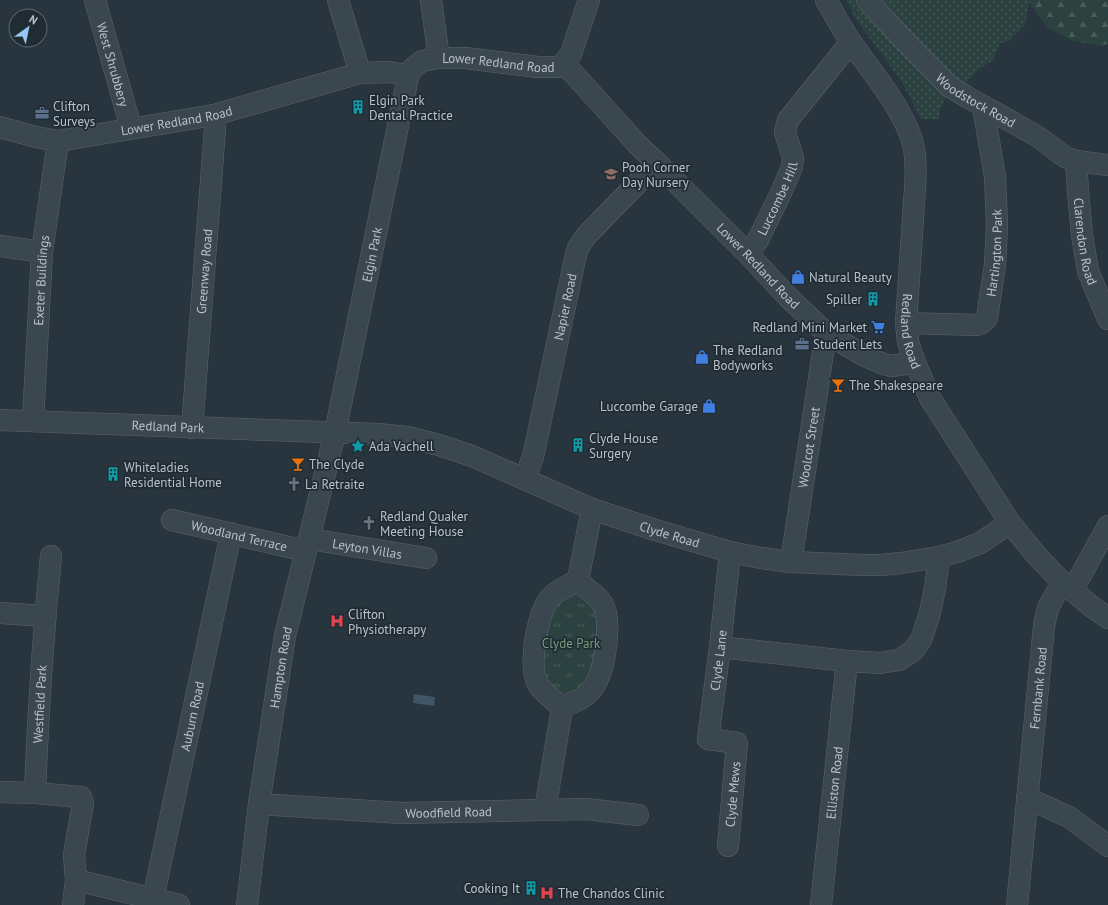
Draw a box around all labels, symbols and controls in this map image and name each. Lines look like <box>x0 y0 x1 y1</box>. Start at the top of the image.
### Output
north arrow <box>8 8 48 48</box>
text: N <box>27 12 40 27</box>
street label: West Shrubbery <box>93 20 133 109</box>
street label: Lower Redland Road <box>442 50 555 76</box>
street label: Woodstock Road <box>932 69 1019 131</box>
place label: Elgin Park Dental Practice <box>369 92 453 124</box>
place label: Clifton Surveys <box>53 98 95 130</box>
building icon: Elgin Park Dental Practice <box>350 99 366 115</box>
street label: Lower Redland Road <box>120 102 234 139</box>
office icon: Clifton Surveys <box>34 105 50 121</box>
place label: Pooh Corner Day Nursery <box>622 159 690 191</box>
street label: Luccombe Hill <box>753 161 801 238</box>
school or university icon: Pooh Corner Day Nursery <box>603 166 619 182</box>
street label: Clarendon Road <box>1070 197 1101 287</box>
street label: Hartington Park <box>982 208 1006 298</box>
street label: Lower Redland Road <box>713 219 804 312</box>
street label: Elgin Park <box>358 225 386 284</box>
street label: Greenway Road <box>192 228 216 315</box>
street label: Exeter Buildings <box>30 234 53 326</box>
shop icon: Natural Beauty <box>790 269 806 285</box>
place label: Natural Beauty <box>809 269 892 286</box>
street label: Napier Road <box>550 272 580 342</box>
place label: Spiller <box>826 291 863 308</box>
building icon: Spiller <box>865 291 881 307</box>
street label: Redland Road <box>897 293 925 371</box>
place label: Redland Mini Market <box>752 319 868 336</box>
supermarket icon: Redland Mini Market <box>870 319 886 335</box>
office icon: Student Lets <box>794 336 810 352</box>
place label: Student Lets <box>813 336 882 353</box>
place label: The Redland Bodyworks <box>713 342 782 374</box>
shop icon: The Redland Bodyworks <box>694 349 710 365</box>
bar icon: The Shakespeare <box>830 377 846 393</box>
place label: The Shakespeare <box>849 377 943 394</box>
place label: Luccombe Garage <box>600 398 698 415</box>
shop icon: Luccombe Garage <box>701 398 717 414</box>
street label: Woolcot Street <box>794 405 823 489</box>
street label: Redland Park <box>131 416 205 436</box>
place label: Clyde House Surgery <box>589 430 658 462</box>
building icon: Clyde House Surgery <box>570 437 586 453</box>
place icon: Ada Vachell <box>350 438 366 454</box>
place label: Ada Vachell <box>369 438 434 455</box>
bar icon: The Clyde <box>290 456 306 472</box>
place label: The Clyde <box>309 456 364 473</box>
place label: Whiteladies Residential Home <box>124 459 222 491</box>
building icon: Whiteladies Residential Home <box>105 466 121 482</box>
church icon: La Retraite <box>286 476 302 492</box>
place label: La Retraite <box>305 476 365 493</box>
place label: Redland Quaker Meeting House <box>380 508 469 540</box>
church icon: Redland Quaker Meeting House <box>361 515 377 531</box>
street label: Woodland Terrace <box>189 516 289 555</box>
street label: Clyde Road <box>637 517 702 551</box>
street label: Leyton Villas <box>331 534 403 562</box>
place label: Clifton Physiotherapy <box>348 606 426 638</box>
hospital icon: Clifton Physiotherapy <box>329 613 345 629</box>
street label: Hampton Road <box>265 625 295 709</box>
street label: Clyde Lane <box>706 629 730 692</box>
park label: Clyde Park <box>542 635 601 652</box>
street label: Fernbank Road <box>1026 646 1050 730</box>
street label: Westfield Park <box>29 664 50 744</box>
street label: Auburn Road <box>176 679 208 753</box>
street label: Elliston Road <box>822 746 846 820</box>
street label: Clyde Mews <box>721 760 744 828</box>
street label: Woodfield Road <box>405 803 492 821</box>
place label: Cooking It <box>464 880 521 897</box>
building icon: Cooking It <box>523 880 539 896</box>
hospital icon: The Chandos Clinic <box>539 885 555 901</box>
place label: The Chandos Clinic <box>558 885 665 902</box>

